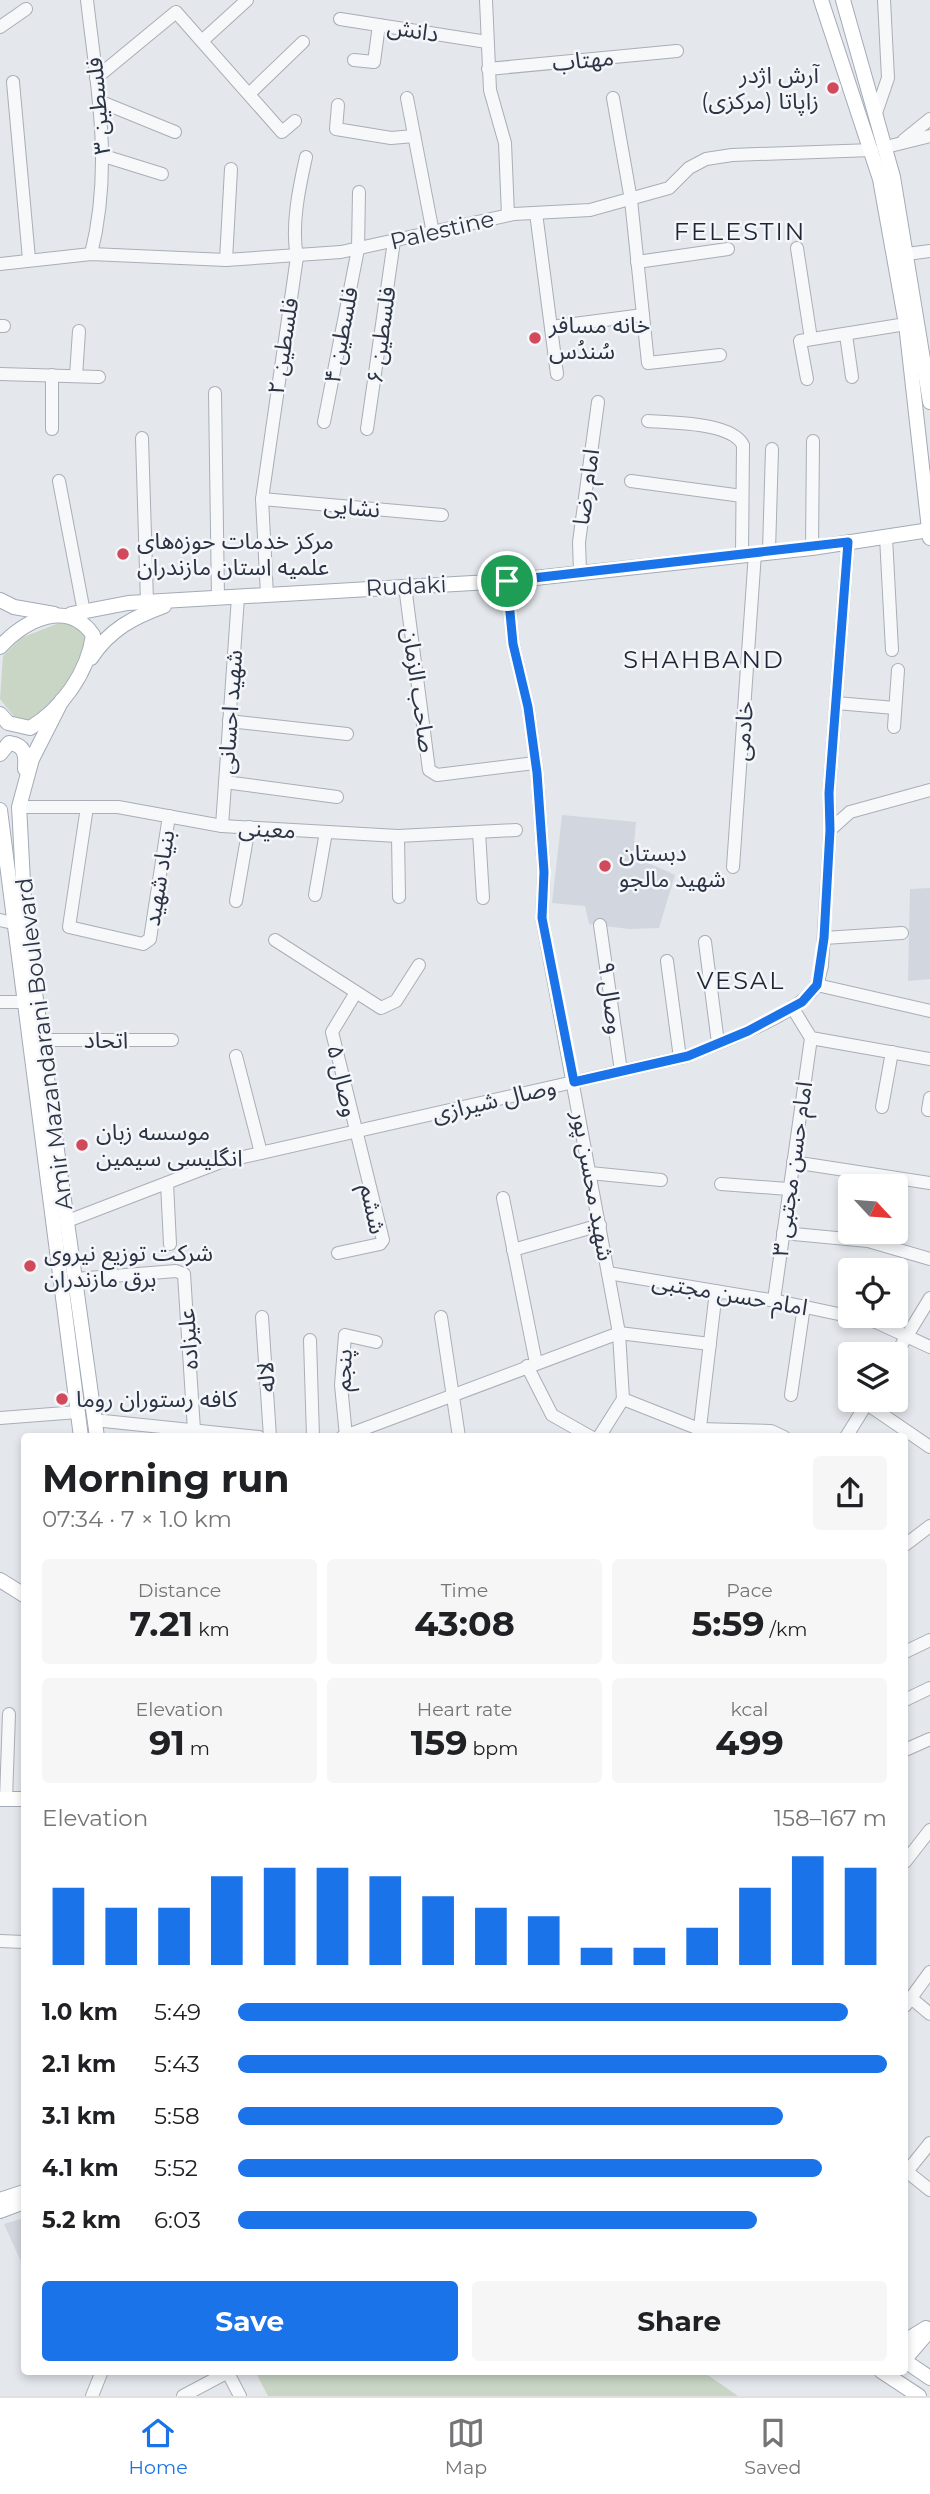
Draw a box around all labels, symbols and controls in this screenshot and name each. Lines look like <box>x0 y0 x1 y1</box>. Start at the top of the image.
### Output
street label: دانش <box>385 12 441 48</box>
street label: مهتاب <box>551 43 615 77</box>
street label: فلسطین ۳ <box>80 56 116 156</box>
place label: آرش اژدر زاپاتا (مرکزی) <box>701 61 820 116</box>
marker: آرش اژدر زاپاتا (مرکزی) <box>825 80 841 96</box>
street label: Palestine <box>387 204 497 256</box>
district label: FELESTIN <box>674 217 806 246</box>
street label: فلسطین ۴ <box>318 284 364 386</box>
street label: فلسطین ۶ <box>360 285 402 385</box>
street label: فلسطین ۲ <box>262 296 304 396</box>
place label: خانه مسافر سُندُس <box>548 311 650 365</box>
marker: خانه مسافر سُندُس <box>527 330 543 346</box>
street label: امام رضا <box>567 447 609 527</box>
street label: نشایی <box>323 491 381 523</box>
place label: مرکز خدمات حوزه‌های علمیه استان مازندران <box>137 527 334 581</box>
marker: مرکز خدمات حوزه‌های علمیه استان مازندران <box>115 546 131 562</box>
pin <box>477 551 537 611</box>
icon: arrive <box>488 562 526 600</box>
street label: Rudaki <box>365 570 447 602</box>
street label: صاحب الزمان <box>396 625 442 755</box>
district label: SHAHBAND <box>623 645 785 674</box>
street label: شهید احسانی <box>212 649 248 775</box>
street label: خادمی <box>727 700 759 762</box>
street label: معینی <box>238 814 296 844</box>
street label: بنیاد شهید <box>138 828 180 928</box>
place label: دبستان شهید مالجو <box>619 839 726 893</box>
marker: دبستان شهید مالجو <box>597 858 613 874</box>
street label: Amir Mazandarani Boulevard <box>10 876 78 1212</box>
street label: وصال ۹ <box>592 960 630 1036</box>
district label: VESAL <box>697 966 785 995</box>
street label: اتحاد <box>84 1026 128 1054</box>
street label: وصال ۵ <box>321 1042 365 1120</box>
street label: وصال شیرازی <box>429 1072 559 1128</box>
street label: امام حسن مجتبی ۳ <box>766 1080 822 1259</box>
street label: شهید محسن پور <box>565 1108 620 1263</box>
place label: موسسه زبان انگلیسی سیمین <box>96 1118 243 1172</box>
marker: موسسه زبان انگلیسی سیمین <box>74 1137 90 1153</box>
north arrow <box>838 1174 908 1244</box>
map controls <box>838 1174 908 1412</box>
street label: ششم <box>351 1181 392 1237</box>
place label: شرکت توزیع نیروی برق مازندران <box>44 1239 213 1293</box>
marker: شرکت توزیع نیروی برق مازندران <box>22 1258 38 1274</box>
button: locate <box>838 1258 908 1328</box>
street label: امام حسن مجتبی <box>649 1267 810 1325</box>
street label: علیزاده <box>172 1307 204 1371</box>
button: layers <box>838 1342 908 1412</box>
street label: پنجم <box>328 1348 361 1392</box>
street label: لاله <box>251 1361 281 1393</box>
place label: کافه رستوران روما <box>76 1385 238 1413</box>
marker: کافه رستوران روما <box>54 1391 70 1407</box>
text: Morning run <box>42 1455 290 1502</box>
button: share <box>813 1456 887 1530</box>
text: 07:34 · 7 × 1.0 km <box>42 1505 232 1533</box>
text: Distance <box>138 1579 221 1602</box>
text: Time <box>441 1579 488 1602</box>
text: Pace <box>726 1579 773 1602</box>
text: 7.21 <box>129 1602 193 1645</box>
text: 43:08 <box>414 1602 515 1645</box>
text: 5:59 <box>692 1602 765 1645</box>
text: km <box>193 1618 230 1641</box>
text: /km <box>765 1618 807 1641</box>
text: Elevation <box>136 1698 223 1721</box>
text: Heart rate <box>417 1698 512 1721</box>
text: kcal <box>731 1698 768 1721</box>
text: 91 <box>149 1721 185 1764</box>
text: 159 <box>411 1721 467 1764</box>
text: 499 <box>715 1721 784 1764</box>
text: m <box>185 1737 210 1760</box>
text: bpm <box>467 1737 518 1760</box>
text: Elevation <box>42 1804 148 1832</box>
text: 158–167 m <box>774 1804 887 1832</box>
text: 1.0 km <box>42 1998 118 2026</box>
text: 5:49 <box>154 1998 201 2026</box>
text: 2.1 km <box>42 2050 116 2078</box>
text: 5:43 <box>154 2050 200 2078</box>
text: 3.1 km <box>42 2102 116 2130</box>
text: 5:58 <box>154 2102 200 2130</box>
text: 4.1 km <box>42 2154 119 2182</box>
text: 5:52 <box>154 2154 198 2182</box>
text: 5.2 km <box>42 2206 121 2234</box>
text: 6:03 <box>154 2206 201 2234</box>
button: Save <box>42 2281 458 2361</box>
button: Share <box>472 2281 887 2361</box>
tab: Home <box>129 2414 188 2479</box>
tab: Map <box>445 2414 487 2479</box>
tab: Saved <box>744 2414 801 2479</box>

